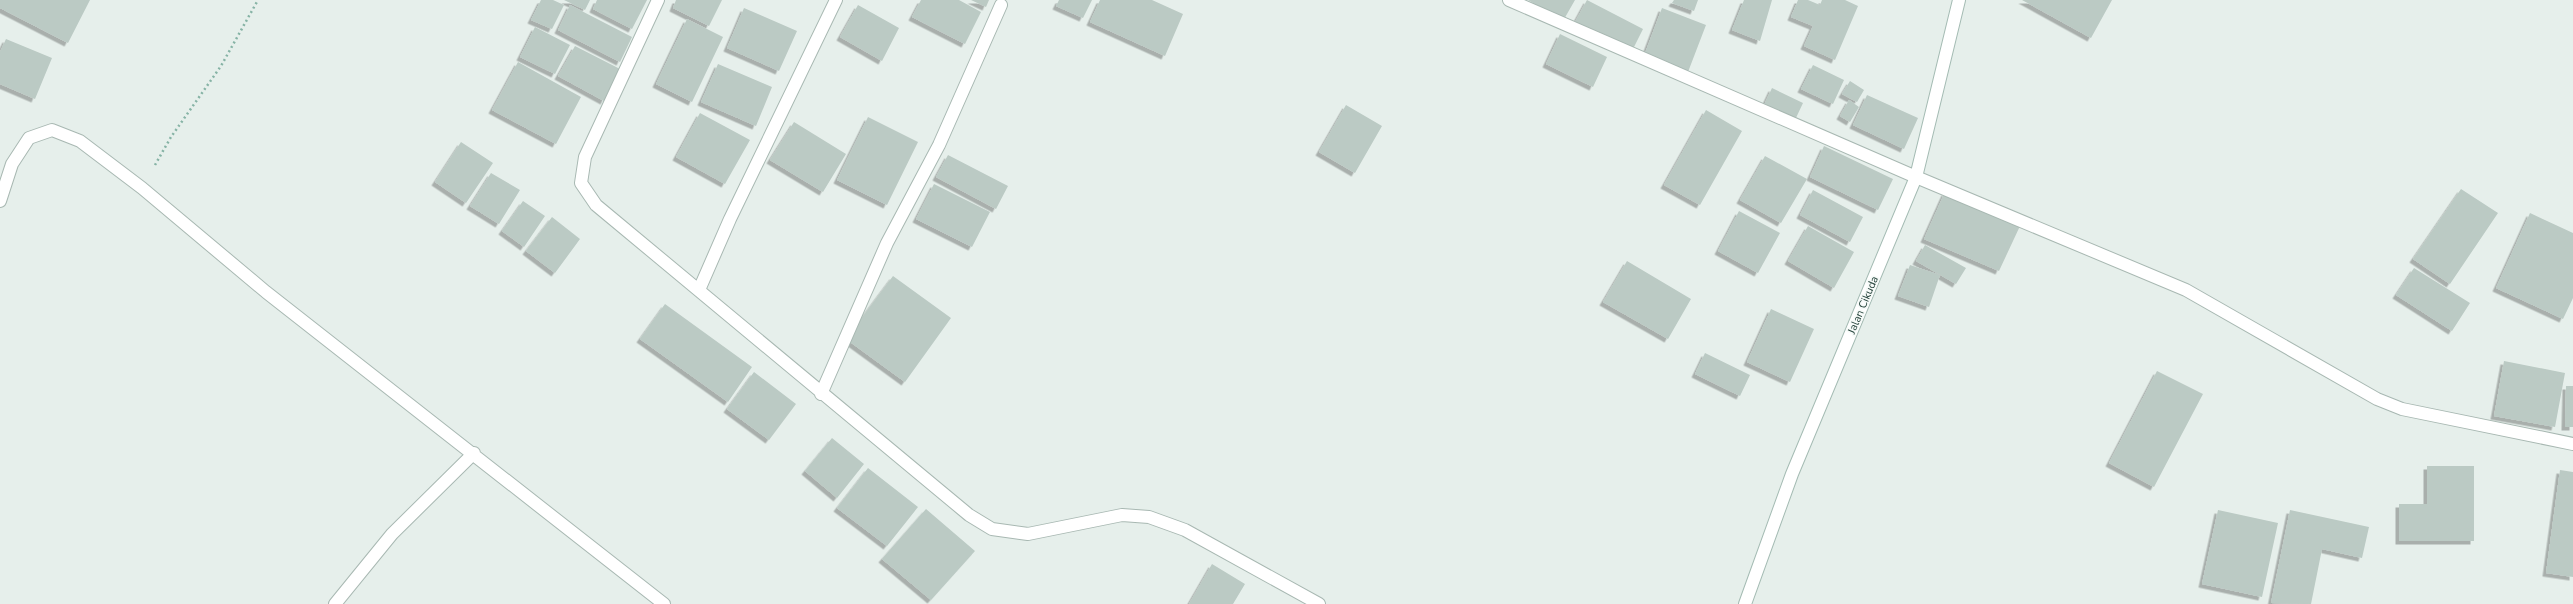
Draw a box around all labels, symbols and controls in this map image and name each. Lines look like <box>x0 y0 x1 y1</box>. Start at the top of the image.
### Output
street label: Jalan Cikuda <box>1844 274 1882 337</box>

